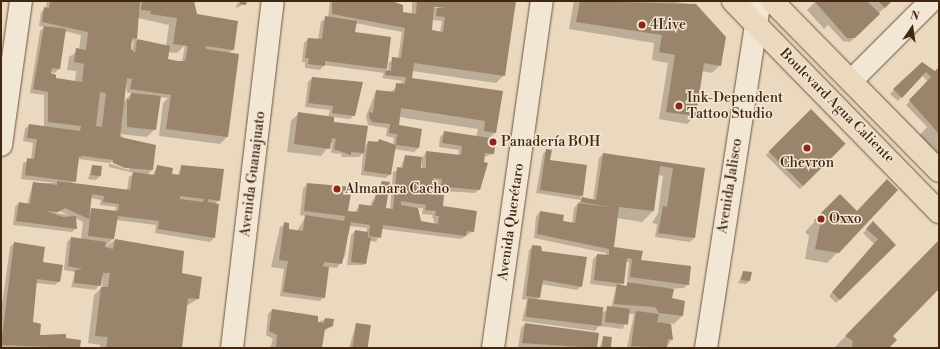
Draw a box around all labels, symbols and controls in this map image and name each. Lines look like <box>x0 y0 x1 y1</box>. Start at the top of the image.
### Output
north arrow <box>892 8 932 48</box>
text: N <box>909 9 921 24</box>
place label: 4Live <box>650 17 686 33</box>
marker: 4Live <box>637 20 647 30</box>
street label: Boulevard Agua Caliente <box>776 45 898 167</box>
place label: Ink-Dependent Tattoo Studio <box>687 90 783 122</box>
marker: Ink-Dependent Tattoo Studio <box>674 101 684 111</box>
street label: Avenida Guanajuato <box>237 110 269 238</box>
place label: Panadería BOH <box>501 134 600 150</box>
marker: Panadería BOH <box>488 137 498 147</box>
street label: Avenida Jalisco <box>714 137 746 235</box>
marker: Chevron <box>802 143 812 153</box>
place label: Chevron <box>780 155 834 171</box>
street label: Avenida Querétaro <box>494 162 528 282</box>
place label: Almanara Cacho <box>345 181 449 197</box>
marker: Almanara Cacho <box>332 184 342 194</box>
place label: Oxxo <box>829 211 862 227</box>
marker: Oxxo <box>816 214 826 224</box>

